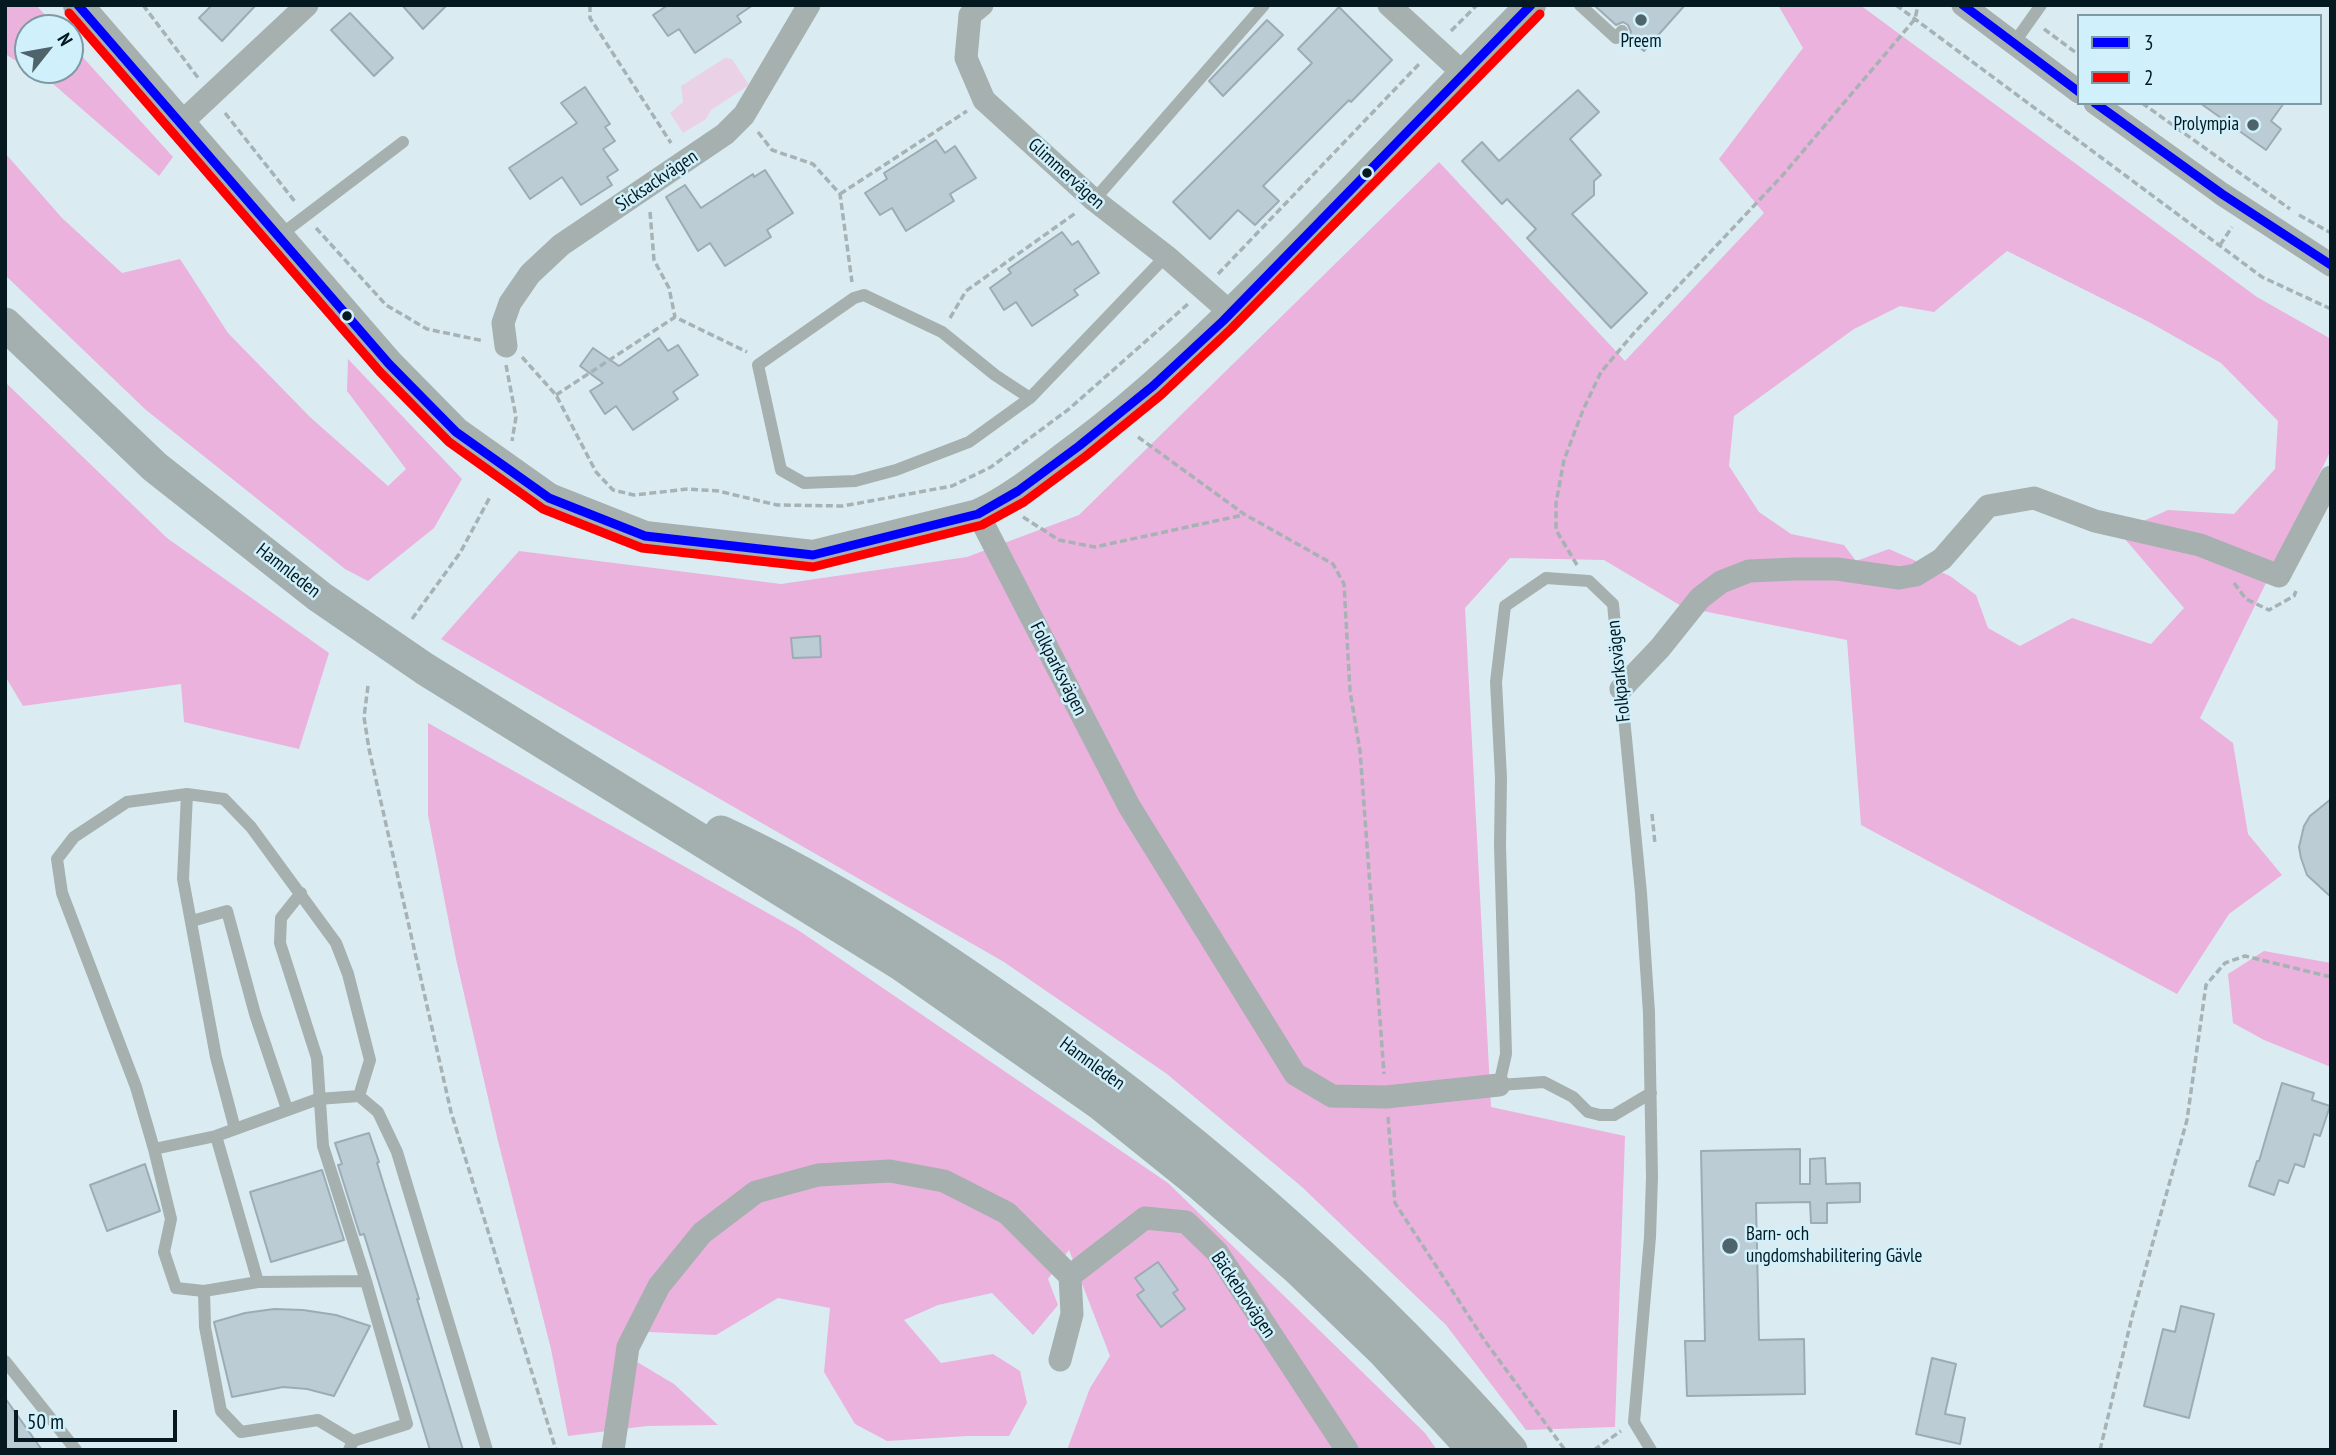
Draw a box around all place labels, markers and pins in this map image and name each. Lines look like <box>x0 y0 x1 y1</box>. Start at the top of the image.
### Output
marker: Preem <box>1633 12 1649 28</box>
place label: Preem <box>1620 31 1662 53</box>
place label: Prolympia <box>2174 114 2239 136</box>
marker: Prolympia <box>2245 117 2261 133</box>
unlabelled marker <box>1360 166 1374 180</box>
unlabelled marker <box>340 309 354 323</box>
place label: Barn- och ungdomshabilitering Gävle <box>1746 1224 1922 1268</box>
marker: Barn- och ungdomshabilitering Gävle <box>1720 1236 1740 1256</box>

